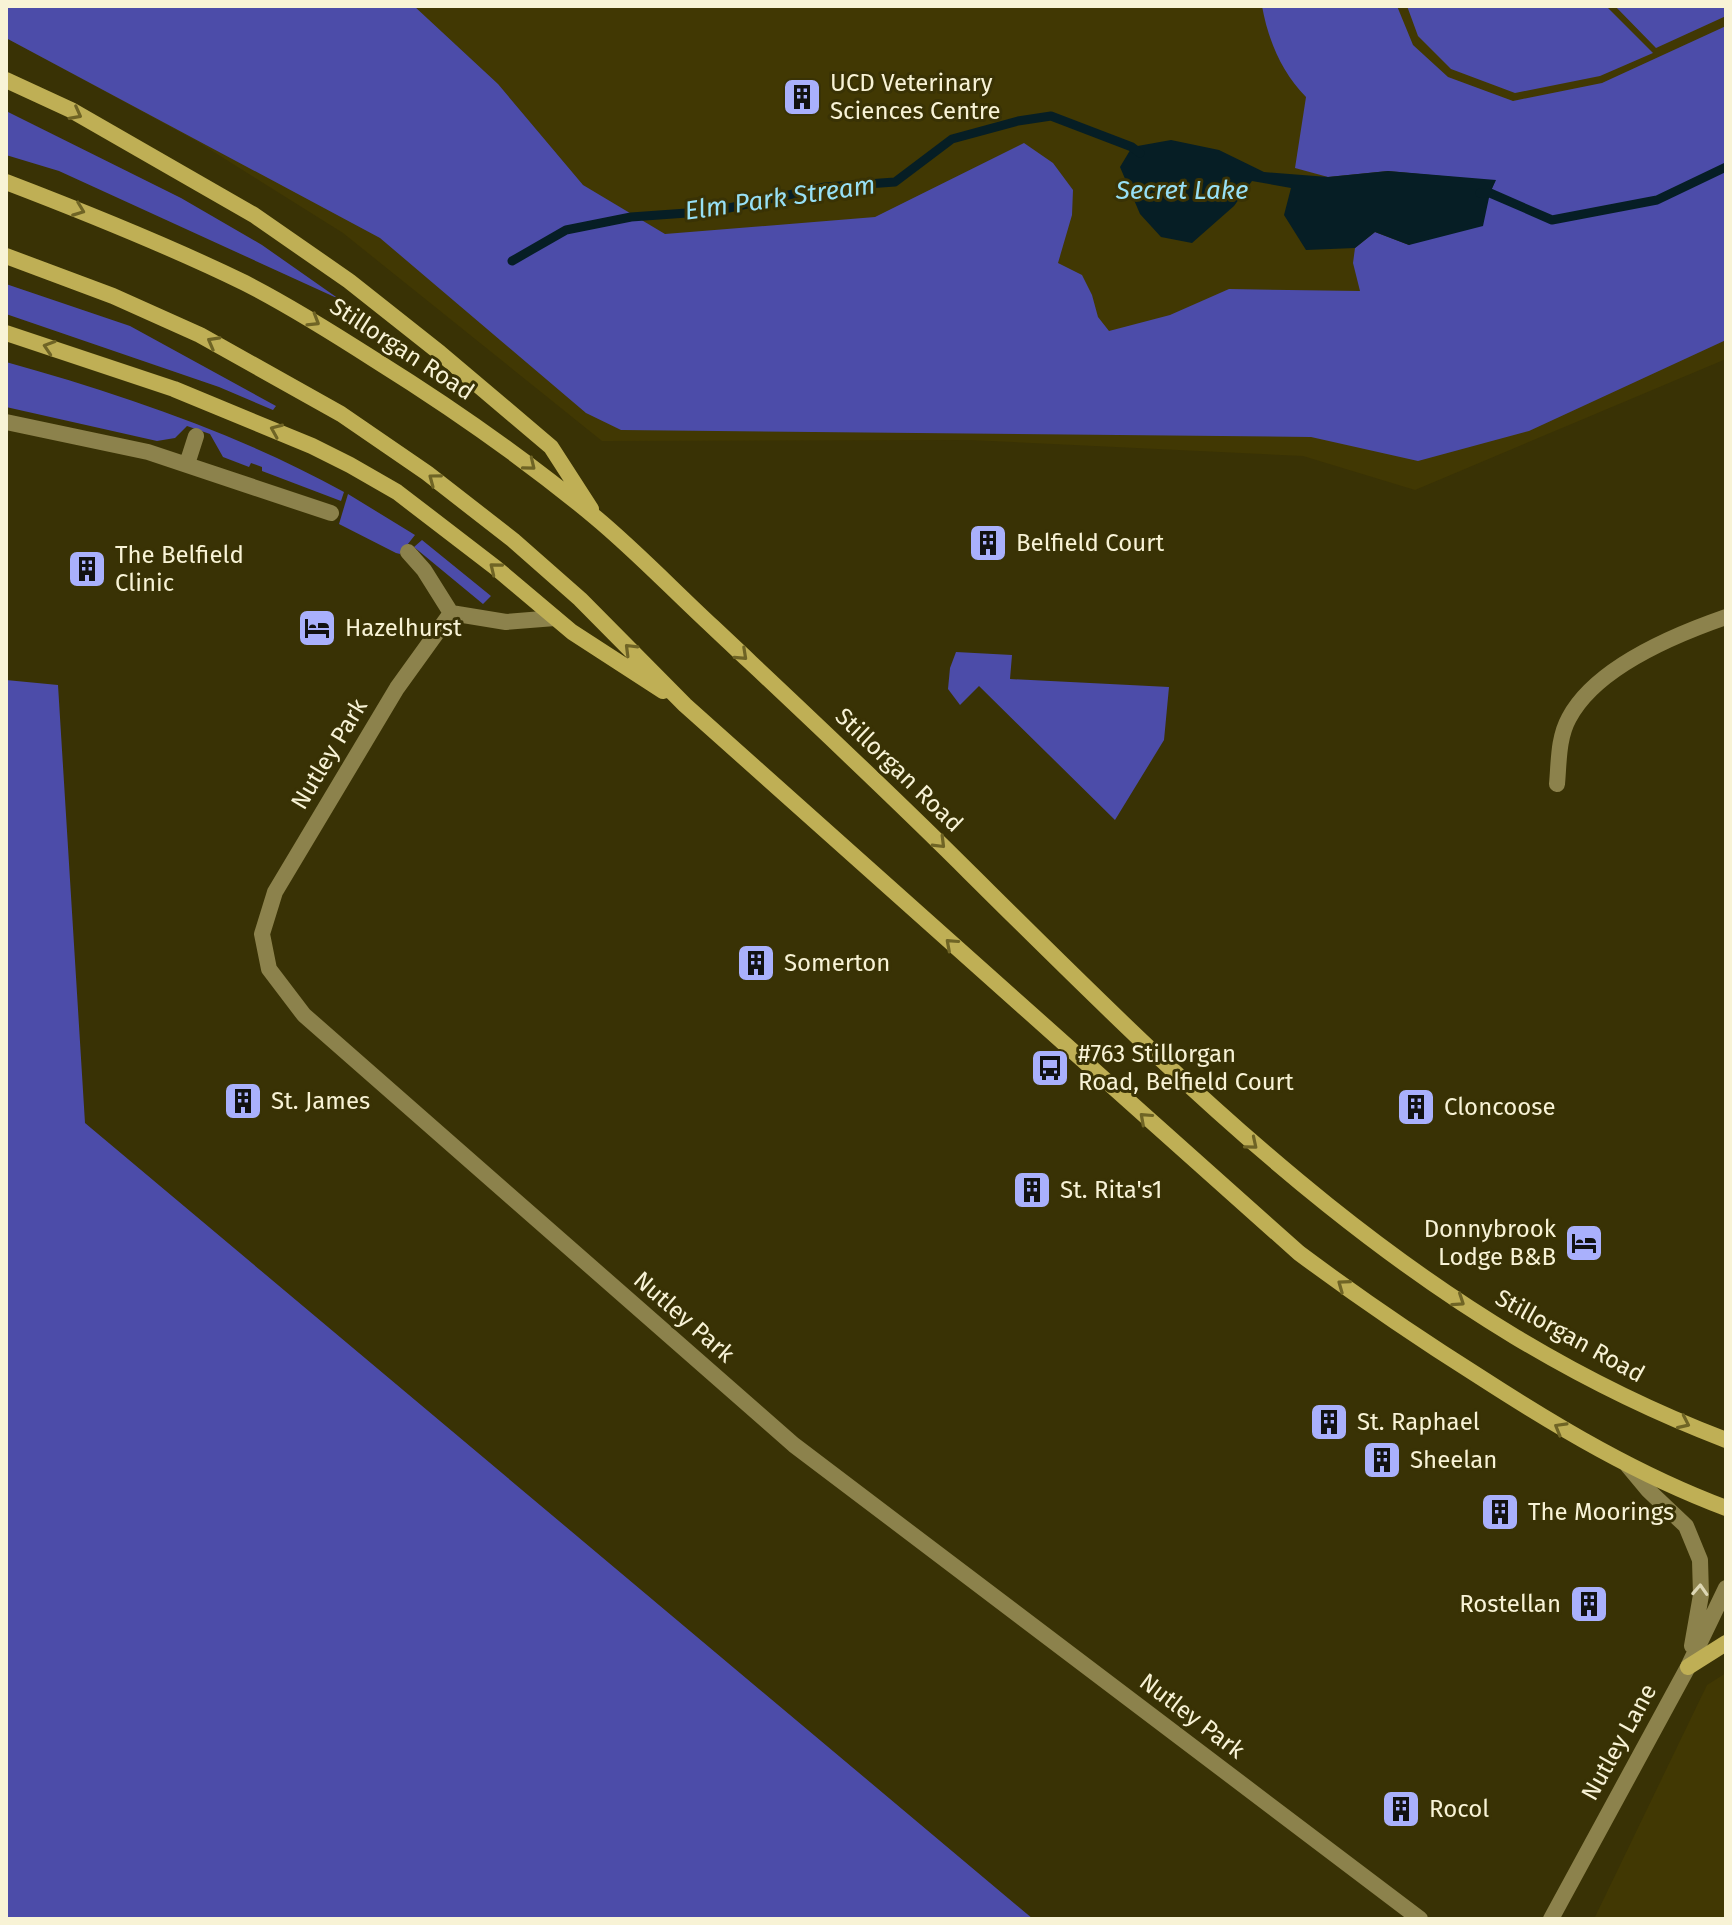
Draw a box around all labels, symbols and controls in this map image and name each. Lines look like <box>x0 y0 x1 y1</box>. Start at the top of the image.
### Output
place label: UCD Veterinary Sciences Centre <box>830 69 1001 125</box>
building icon: UCD Veterinary Sciences Centre <box>781 76 823 118</box>
one-way arrow <box>68 104 83 119</box>
water label: Elm Park Stream <box>683 169 877 227</box>
water label: Secret Lake <box>1115 175 1248 206</box>
one-way arrow <box>71 200 85 217</box>
street label: Stillorgan Road <box>325 292 479 406</box>
one-way arrow <box>305 311 320 327</box>
one-way arrow <box>207 336 222 352</box>
one-way arrow <box>42 340 56 356</box>
one-way arrow <box>270 424 284 440</box>
one-way arrow <box>521 455 535 470</box>
one-way arrow <box>428 474 443 488</box>
building icon: Belfield Court <box>967 522 1009 564</box>
place label: Belfield Court <box>1016 529 1164 557</box>
place label: The Belfield Clinic <box>115 541 244 597</box>
building icon: The Belfield Clinic <box>66 548 108 590</box>
one-way arrow <box>489 563 504 577</box>
hotel icon: Hazelhurst <box>296 607 338 649</box>
place label: Hazelhurst <box>345 614 462 642</box>
one-way arrow <box>625 644 639 658</box>
one-way arrow <box>733 645 748 659</box>
street label: Nutley Park <box>285 693 373 814</box>
street label: Stillorgan Road <box>829 702 969 838</box>
one-way arrow <box>931 834 945 848</box>
one-way arrow <box>946 939 961 953</box>
building icon: Somerton <box>735 942 777 984</box>
place label: Somerton <box>784 949 890 977</box>
place label: #763 Stillorgan Road, Belfield Court <box>1078 1040 1294 1096</box>
bus stop icon: #763 Stillorgan Road, Belfield Court <box>1029 1047 1071 1089</box>
building icon: St. James <box>222 1080 264 1122</box>
building icon: Cloncoose <box>1395 1086 1437 1128</box>
place label: St. James <box>271 1087 370 1115</box>
place label: Cloncoose <box>1444 1093 1556 1121</box>
one-way arrow <box>1139 1113 1154 1127</box>
one-way arrow <box>1243 1134 1257 1149</box>
building icon: St. Rita's1 <box>1011 1169 1053 1211</box>
place label: St. Rita's1 <box>1060 1176 1162 1204</box>
place label: Donnybrook Lodge B&B <box>1424 1215 1557 1271</box>
hotel icon: Donnybrook Lodge B&B <box>1563 1222 1605 1264</box>
street label: Nutley Park <box>628 1266 741 1369</box>
one-way arrow <box>1337 1281 1351 1295</box>
street label: Stillorgan Road <box>1491 1283 1649 1389</box>
one-way arrow <box>1450 1291 1465 1306</box>
building icon: St. Raphael <box>1308 1401 1350 1443</box>
place label: St. Raphael <box>1357 1408 1480 1436</box>
one-way arrow <box>1675 1413 1690 1429</box>
one-way arrow <box>1554 1423 1569 1438</box>
building icon: Sheelan <box>1361 1439 1403 1481</box>
place label: Sheelan <box>1410 1446 1497 1474</box>
building icon: The Moorings <box>1479 1491 1521 1533</box>
place label: The Moorings <box>1528 1498 1674 1526</box>
building icon: Rostellan <box>1568 1583 1610 1625</box>
one-way arrow <box>1691 1583 1708 1596</box>
place label: Rostellan <box>1459 1590 1561 1618</box>
street label: Nutley Park <box>1134 1667 1251 1765</box>
street label: Nutley Lane <box>1576 1679 1662 1805</box>
building icon: Rocol <box>1380 1788 1422 1830</box>
place label: Rocol <box>1429 1795 1489 1823</box>

